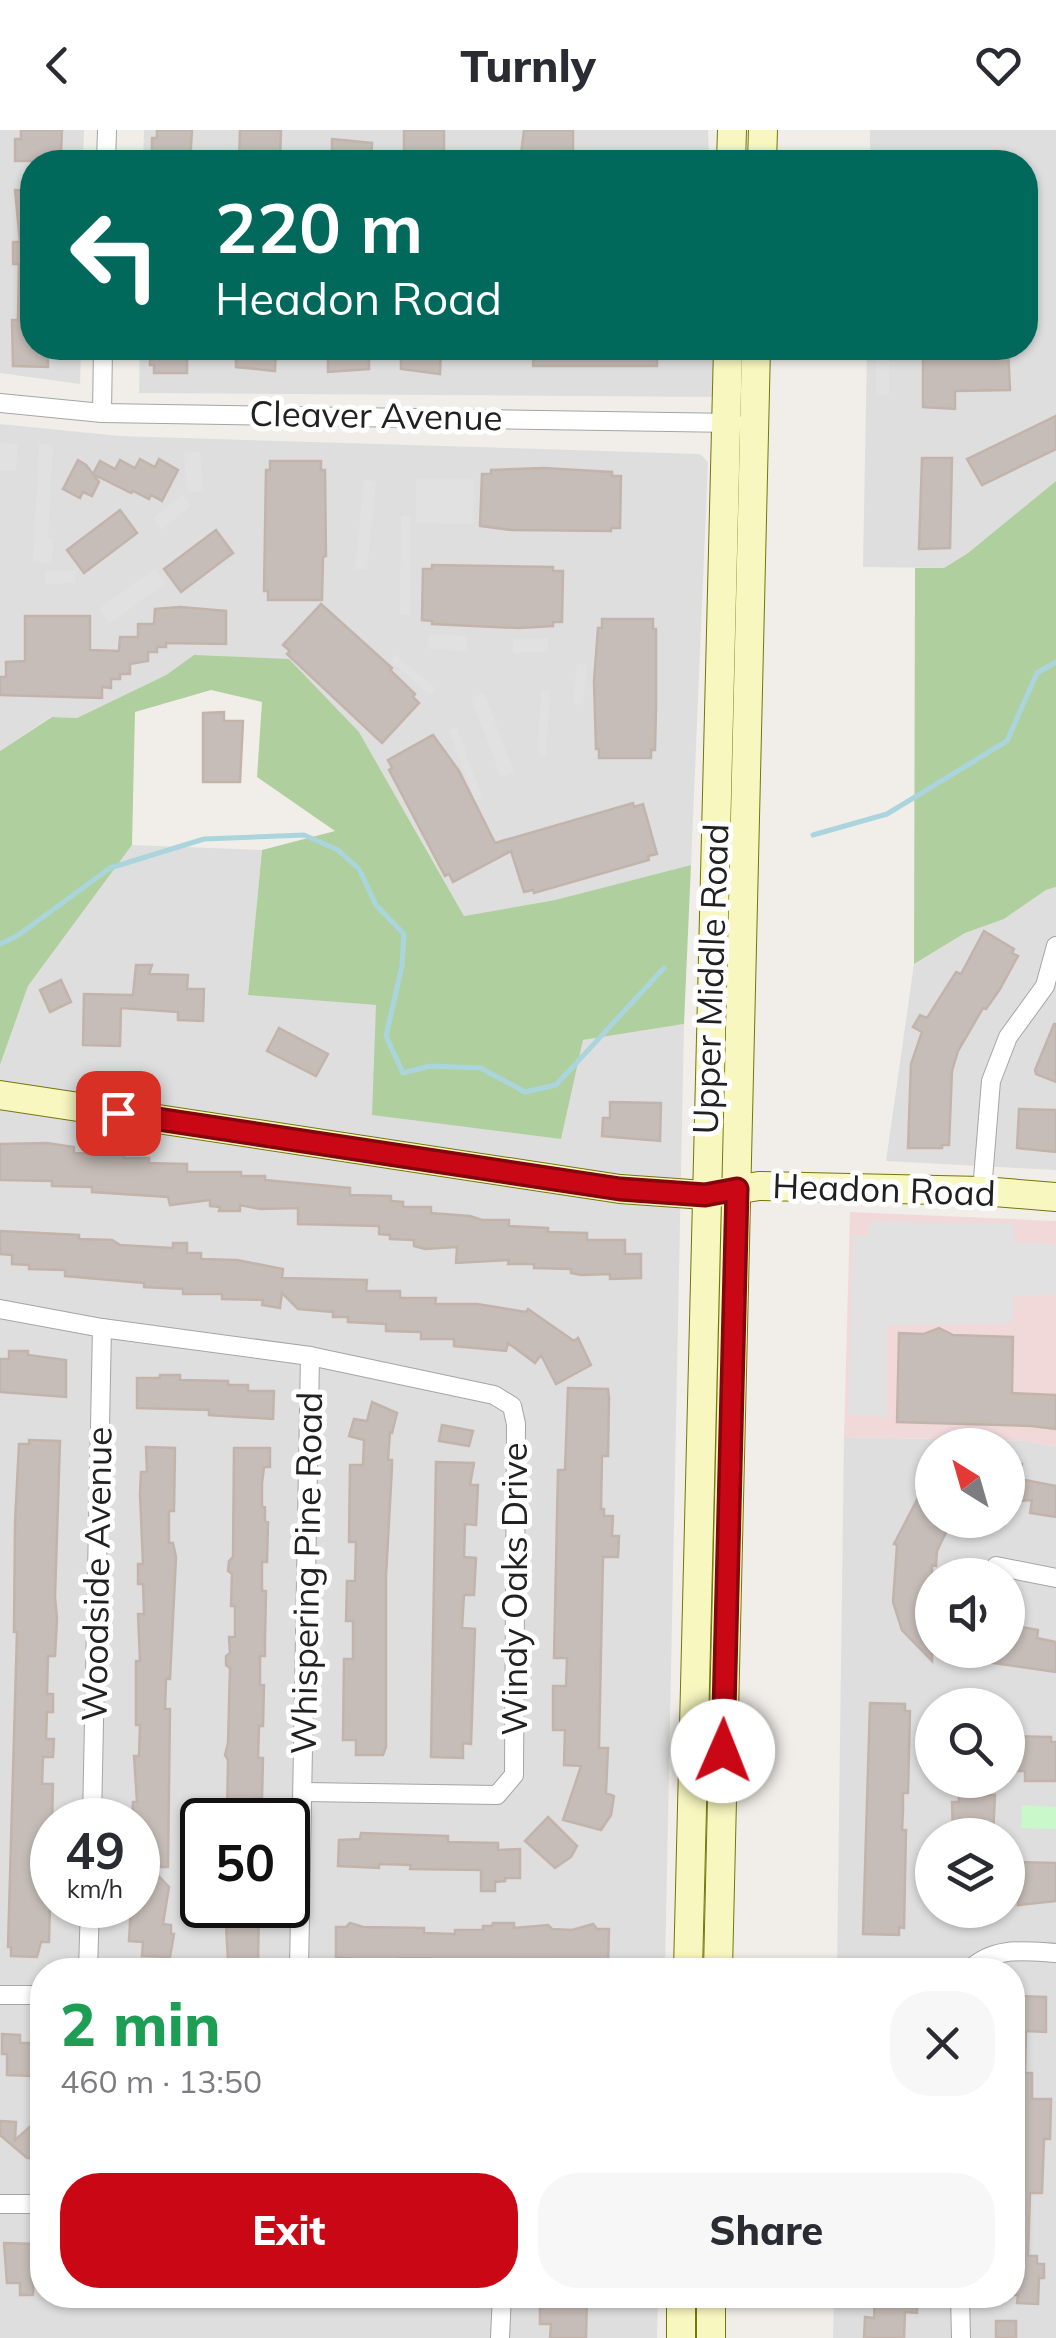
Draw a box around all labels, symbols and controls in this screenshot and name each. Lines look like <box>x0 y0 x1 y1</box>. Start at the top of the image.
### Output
text: Turnly <box>460 37 596 93</box>
icon: back <box>30 38 85 93</box>
icon: heart <box>971 38 1026 93</box>
text: 220 m <box>215 183 423 271</box>
icon: left <box>50 190 180 320</box>
text: Headon Road <box>215 270 502 326</box>
street label: Cleaver Avenue <box>249 391 503 439</box>
street label: Upper Middle Road <box>683 823 737 1135</box>
pin <box>76 1071 161 1156</box>
icon: arrive <box>91 1086 146 1141</box>
street label: Headon Road <box>772 1163 996 1215</box>
street label: Whispering Pine Road <box>281 1391 331 1755</box>
street label: Woodside Avenue <box>71 1426 121 1722</box>
north arrow <box>915 1428 1025 1538</box>
map controls <box>915 1428 1025 1928</box>
street label: Windy Oaks Drive <box>492 1442 536 1736</box>
button: sound <box>915 1558 1025 1668</box>
button: search <box>915 1688 1025 1798</box>
position arrow <box>671 1699 775 1803</box>
speed limit sign: 50 <box>180 1798 310 1928</box>
button: layers <box>915 1818 1025 1928</box>
text: 49 <box>65 1819 125 1882</box>
text: km/h <box>67 1873 123 1904</box>
text: 2 min <box>60 1986 221 2061</box>
button: close <box>890 1991 995 2096</box>
text: 460 m · 13:50 <box>60 2061 262 2101</box>
button: Exit <box>60 2173 518 2288</box>
button: Share <box>538 2173 995 2288</box>

